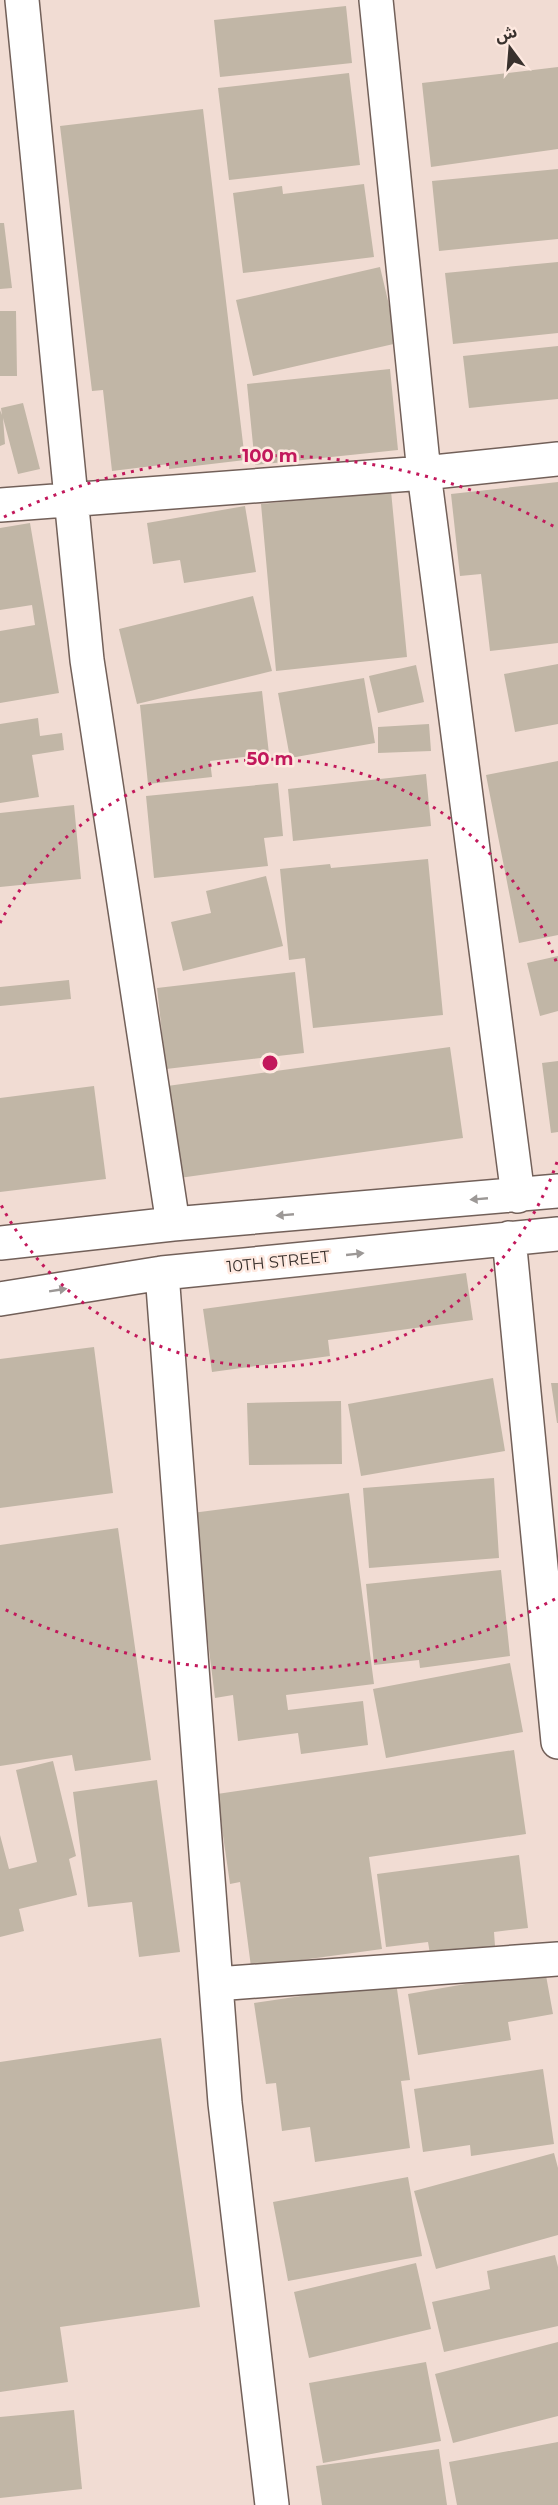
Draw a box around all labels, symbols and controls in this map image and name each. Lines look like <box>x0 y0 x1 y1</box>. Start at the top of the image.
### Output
north arrow <box>480 18 540 78</box>
text: ش <box>493 22 519 46</box>
text: 100 m <box>242 445 298 467</box>
text: 50 m <box>247 748 293 770</box>
centre of rings <box>260 1053 280 1073</box>
one-way arrow <box>469 1194 488 1204</box>
one-way arrow <box>275 1210 294 1220</box>
street label: 10TH STREET <box>226 1247 331 1276</box>
one-way arrow <box>346 1249 365 1258</box>
one-way arrow <box>48 1285 67 1294</box>

